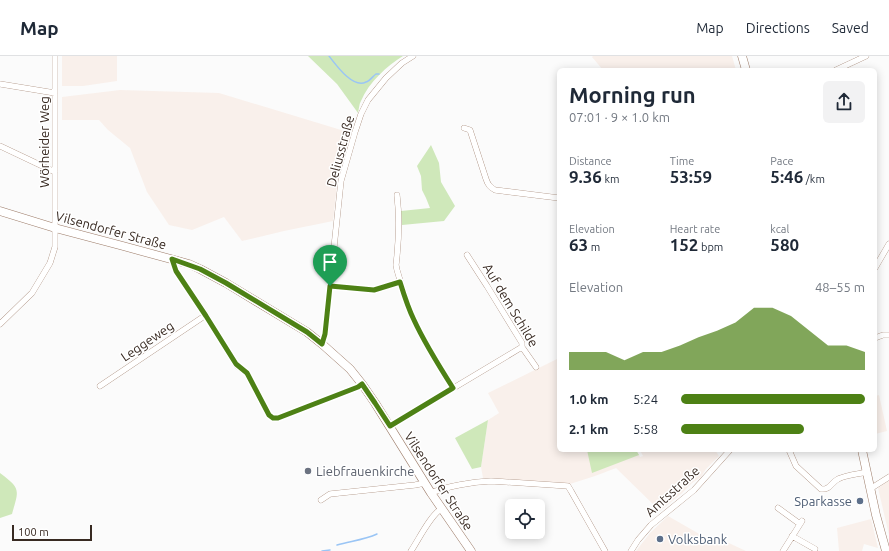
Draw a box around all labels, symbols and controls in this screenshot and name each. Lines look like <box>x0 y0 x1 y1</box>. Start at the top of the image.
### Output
text: Map <box>20 17 59 39</box>
text: Map <box>696 20 724 36</box>
text: Directions <box>746 20 810 36</box>
text: Saved <box>832 20 869 36</box>
button: share <box>823 81 865 123</box>
text: Morning run <box>569 82 696 107</box>
street label: Wörheider Weg <box>37 96 51 188</box>
text: 07:01 · 9 × 1.0 km <box>569 110 670 124</box>
street label: Deliusstraße <box>324 114 356 188</box>
text: Distance <box>569 155 612 167</box>
text: Time <box>670 155 694 167</box>
text: Pace <box>770 155 794 167</box>
text: 9.36 <box>569 167 602 186</box>
text: 53:59 <box>670 167 712 186</box>
text: 5:46 <box>770 167 803 186</box>
text: km <box>602 173 620 185</box>
text: /km <box>803 173 825 185</box>
street label: Vilsendorfer Straße <box>54 208 168 252</box>
text: Elevation <box>569 223 615 235</box>
text: Heart rate <box>670 223 720 235</box>
text: kcal <box>770 223 789 235</box>
text: 63 <box>569 235 588 254</box>
text: 152 <box>670 235 698 254</box>
text: 580 <box>770 235 799 254</box>
text: m <box>588 241 600 253</box>
text: bpm <box>698 241 723 253</box>
pin <box>313 245 347 286</box>
icon: arrive <box>319 251 341 273</box>
street label: Auf dem Schilde <box>481 261 541 349</box>
text: Elevation <box>569 280 623 294</box>
text: 48–55 m <box>815 280 865 294</box>
street label: Leggeweg <box>118 318 176 364</box>
text: 1.0 km <box>569 392 608 406</box>
text: 5:24 <box>633 392 658 406</box>
text: 2.1 km <box>569 422 608 436</box>
text: 5:58 <box>633 422 658 436</box>
street label: Vilsendorfer Straße <box>402 429 476 533</box>
street label: Amtsstraße <box>642 463 702 519</box>
place label: Liebfrauenkirche <box>316 464 414 478</box>
marker: Liebfrauenkirche <box>303 466 313 476</box>
place label: Sparkasse <box>794 494 852 508</box>
marker: Sparkasse <box>855 496 865 506</box>
map controls <box>505 499 545 539</box>
button: locate <box>505 499 545 539</box>
scale bar <box>12 523 92 542</box>
text: 100 m <box>18 526 49 538</box>
place label: Volksbank <box>668 532 728 546</box>
marker: Volksbank <box>655 534 665 544</box>

